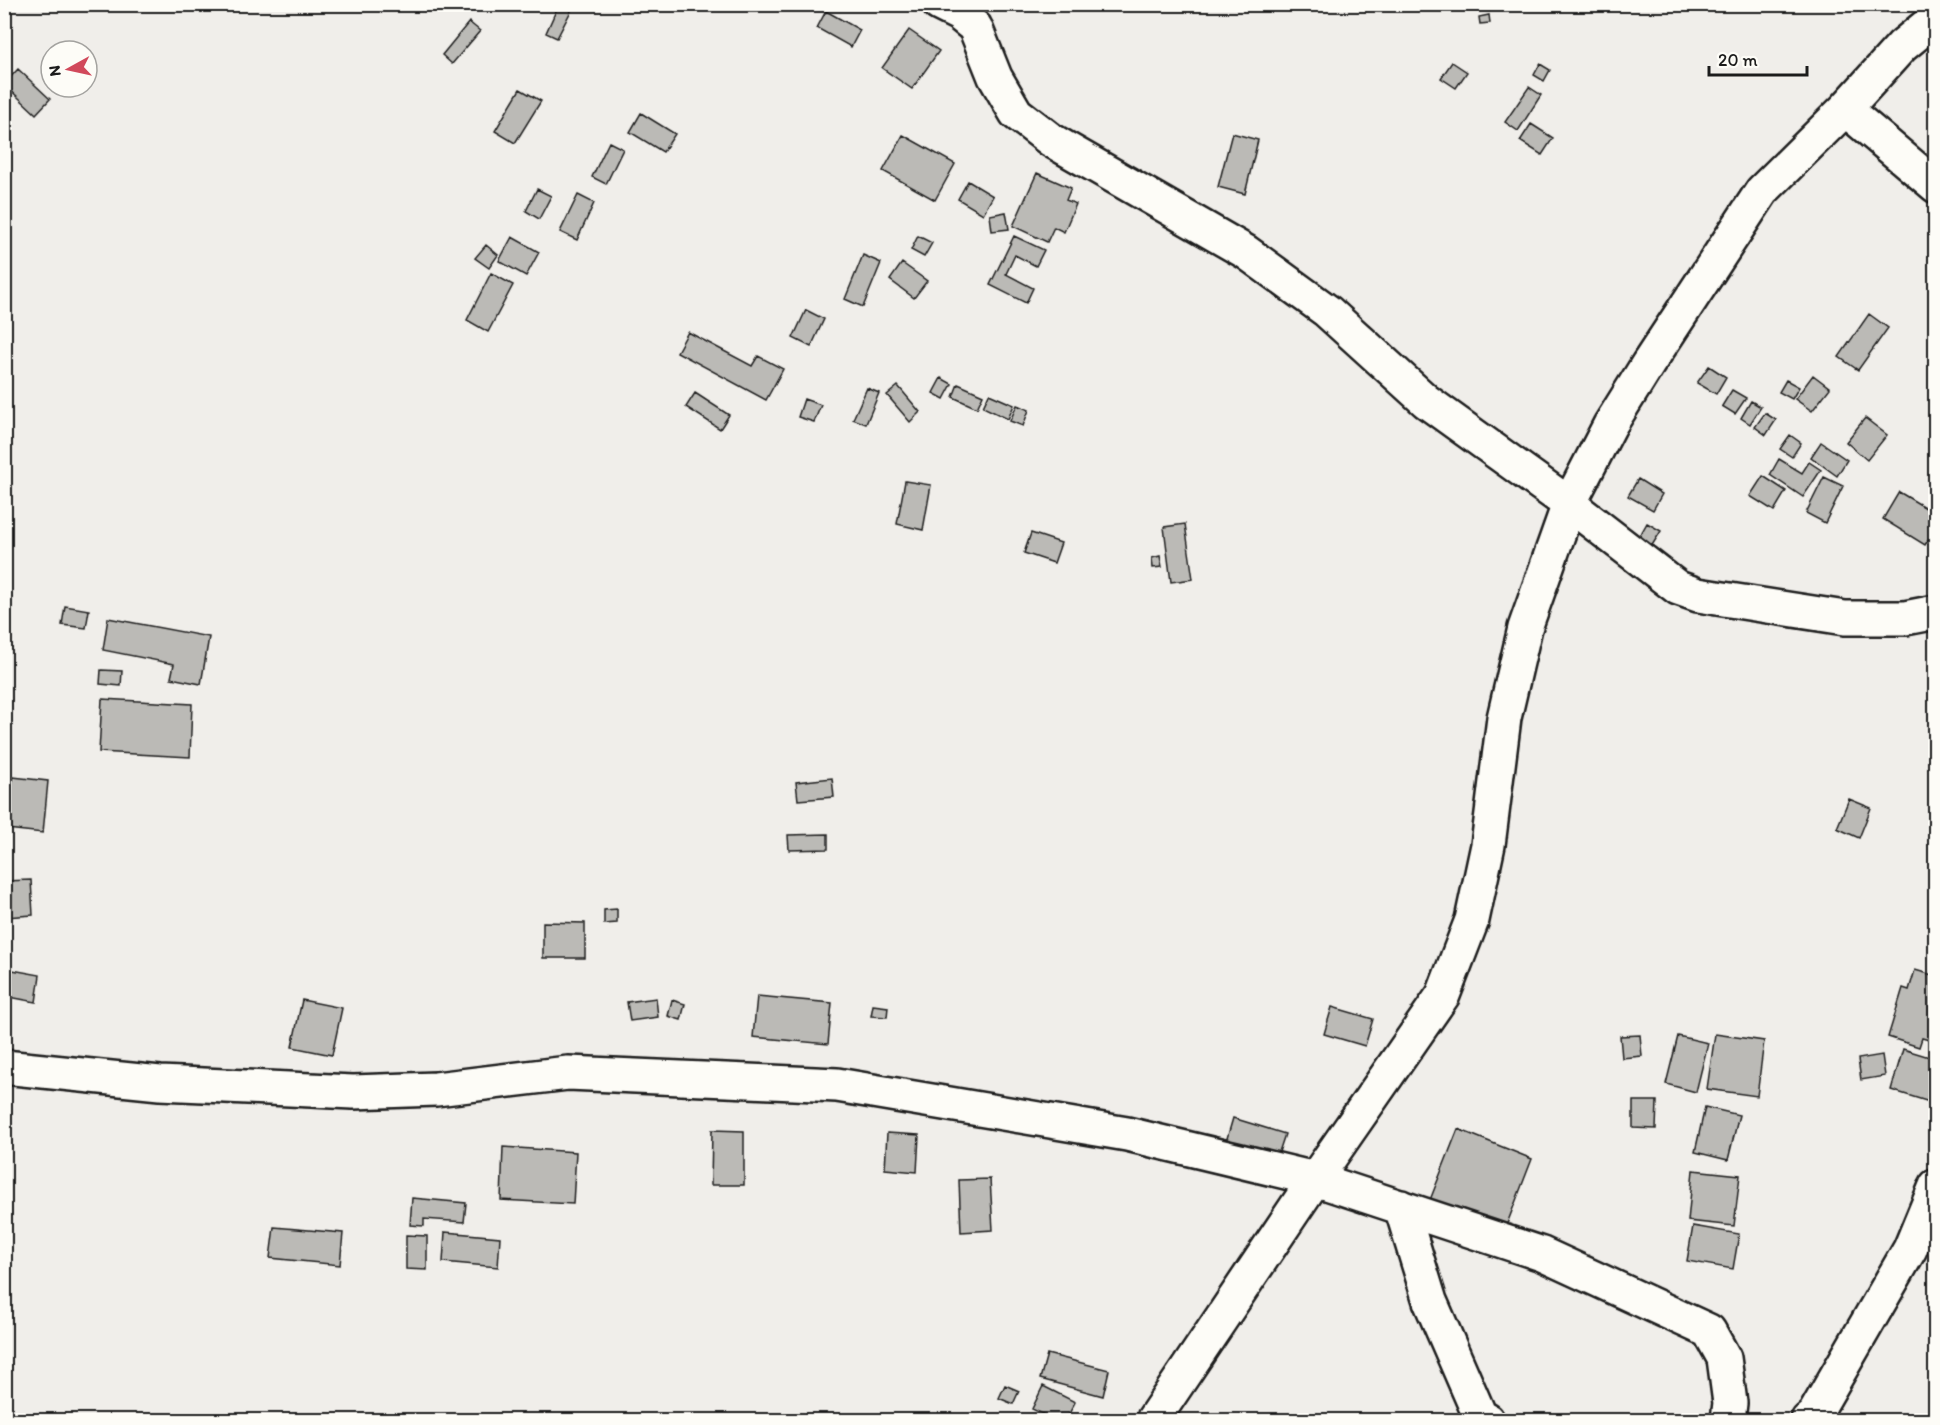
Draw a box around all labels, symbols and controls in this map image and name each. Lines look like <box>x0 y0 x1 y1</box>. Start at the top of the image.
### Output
north arrow <box>39 39 99 99</box>
scale bar <box>1709 39 1806 77</box>
text: 20 m <box>1718 49 1758 71</box>
text: N <box>44 64 65 78</box>

